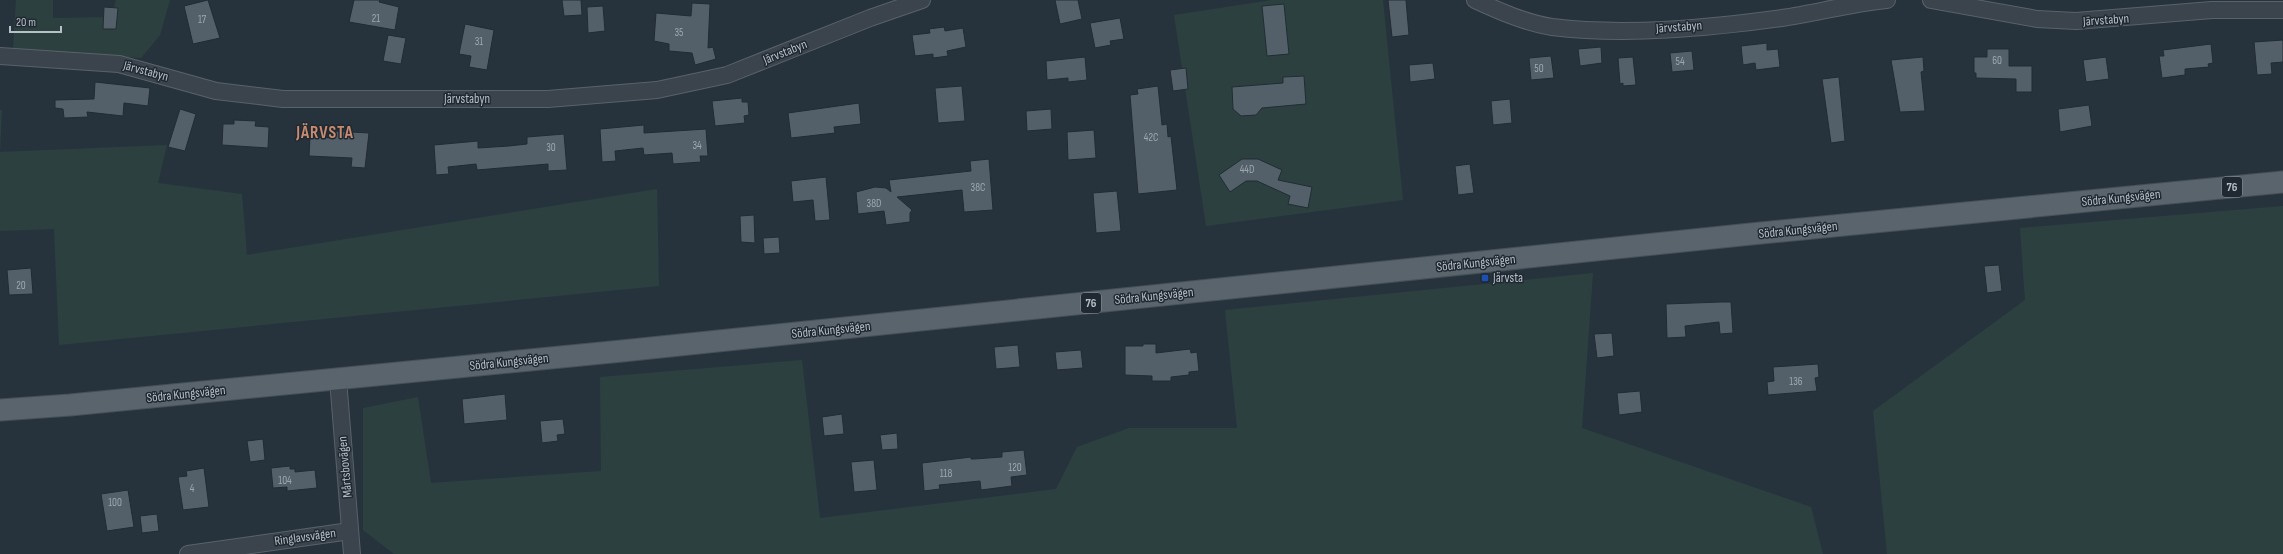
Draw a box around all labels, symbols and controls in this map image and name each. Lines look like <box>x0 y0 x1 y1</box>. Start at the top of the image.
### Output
scale bar <box>10 8 61 34</box>
street label: Järvstabyn <box>2082 10 2129 30</box>
house number: 21 <box>372 12 380 25</box>
house number: 17 <box>198 13 207 26</box>
text: 20 m <box>16 15 36 30</box>
street label: Järvstabyn <box>1655 17 1702 37</box>
house number: 35 <box>674 26 684 39</box>
house number: 31 <box>475 35 483 48</box>
street label: Järvstabyn <box>760 36 809 68</box>
house number: 60 <box>1992 54 2002 67</box>
house number: 54 <box>1675 55 1685 68</box>
street label: Järvstabyn <box>121 57 170 85</box>
house number: 50 <box>1534 62 1544 75</box>
street label: Järvstabyn <box>443 91 490 107</box>
district label: JÄRVSTA <box>295 123 354 143</box>
house number: 42C <box>1144 131 1158 144</box>
house number: 34 <box>692 139 702 152</box>
house number: 30 <box>546 141 556 154</box>
house number: 44D <box>1240 163 1254 176</box>
road number: 76 <box>2222 177 2242 197</box>
house number: 38C <box>971 181 985 194</box>
street label: Södra Kungsvägen <box>2081 186 2161 210</box>
house number: 38D <box>867 197 881 210</box>
street label: Södra Kungsvägen <box>1758 218 1838 242</box>
street label: Södra Kungsvägen <box>1436 251 1516 275</box>
place label: Järvsta <box>1492 270 1523 286</box>
marker: Järvsta <box>1480 273 1490 283</box>
house number: 20 <box>16 279 26 292</box>
street label: Södra Kungsvägen <box>1114 284 1194 308</box>
road number: 76 <box>1081 293 1101 313</box>
street label: Södra Kungsvägen <box>791 318 871 342</box>
street label: Södra Kungsvägen <box>469 350 549 374</box>
house number: 136 <box>1789 375 1803 388</box>
street label: Södra Kungsvägen <box>146 382 226 406</box>
street label: Mårtsbovägen <box>334 436 356 498</box>
house number: 120 <box>1008 461 1022 474</box>
house number: 118 <box>940 467 952 480</box>
house number: 104 <box>278 474 292 487</box>
house number: 4 <box>190 482 195 495</box>
house number: 100 <box>108 496 122 509</box>
street label: Ringlavsvägen <box>273 525 337 549</box>

